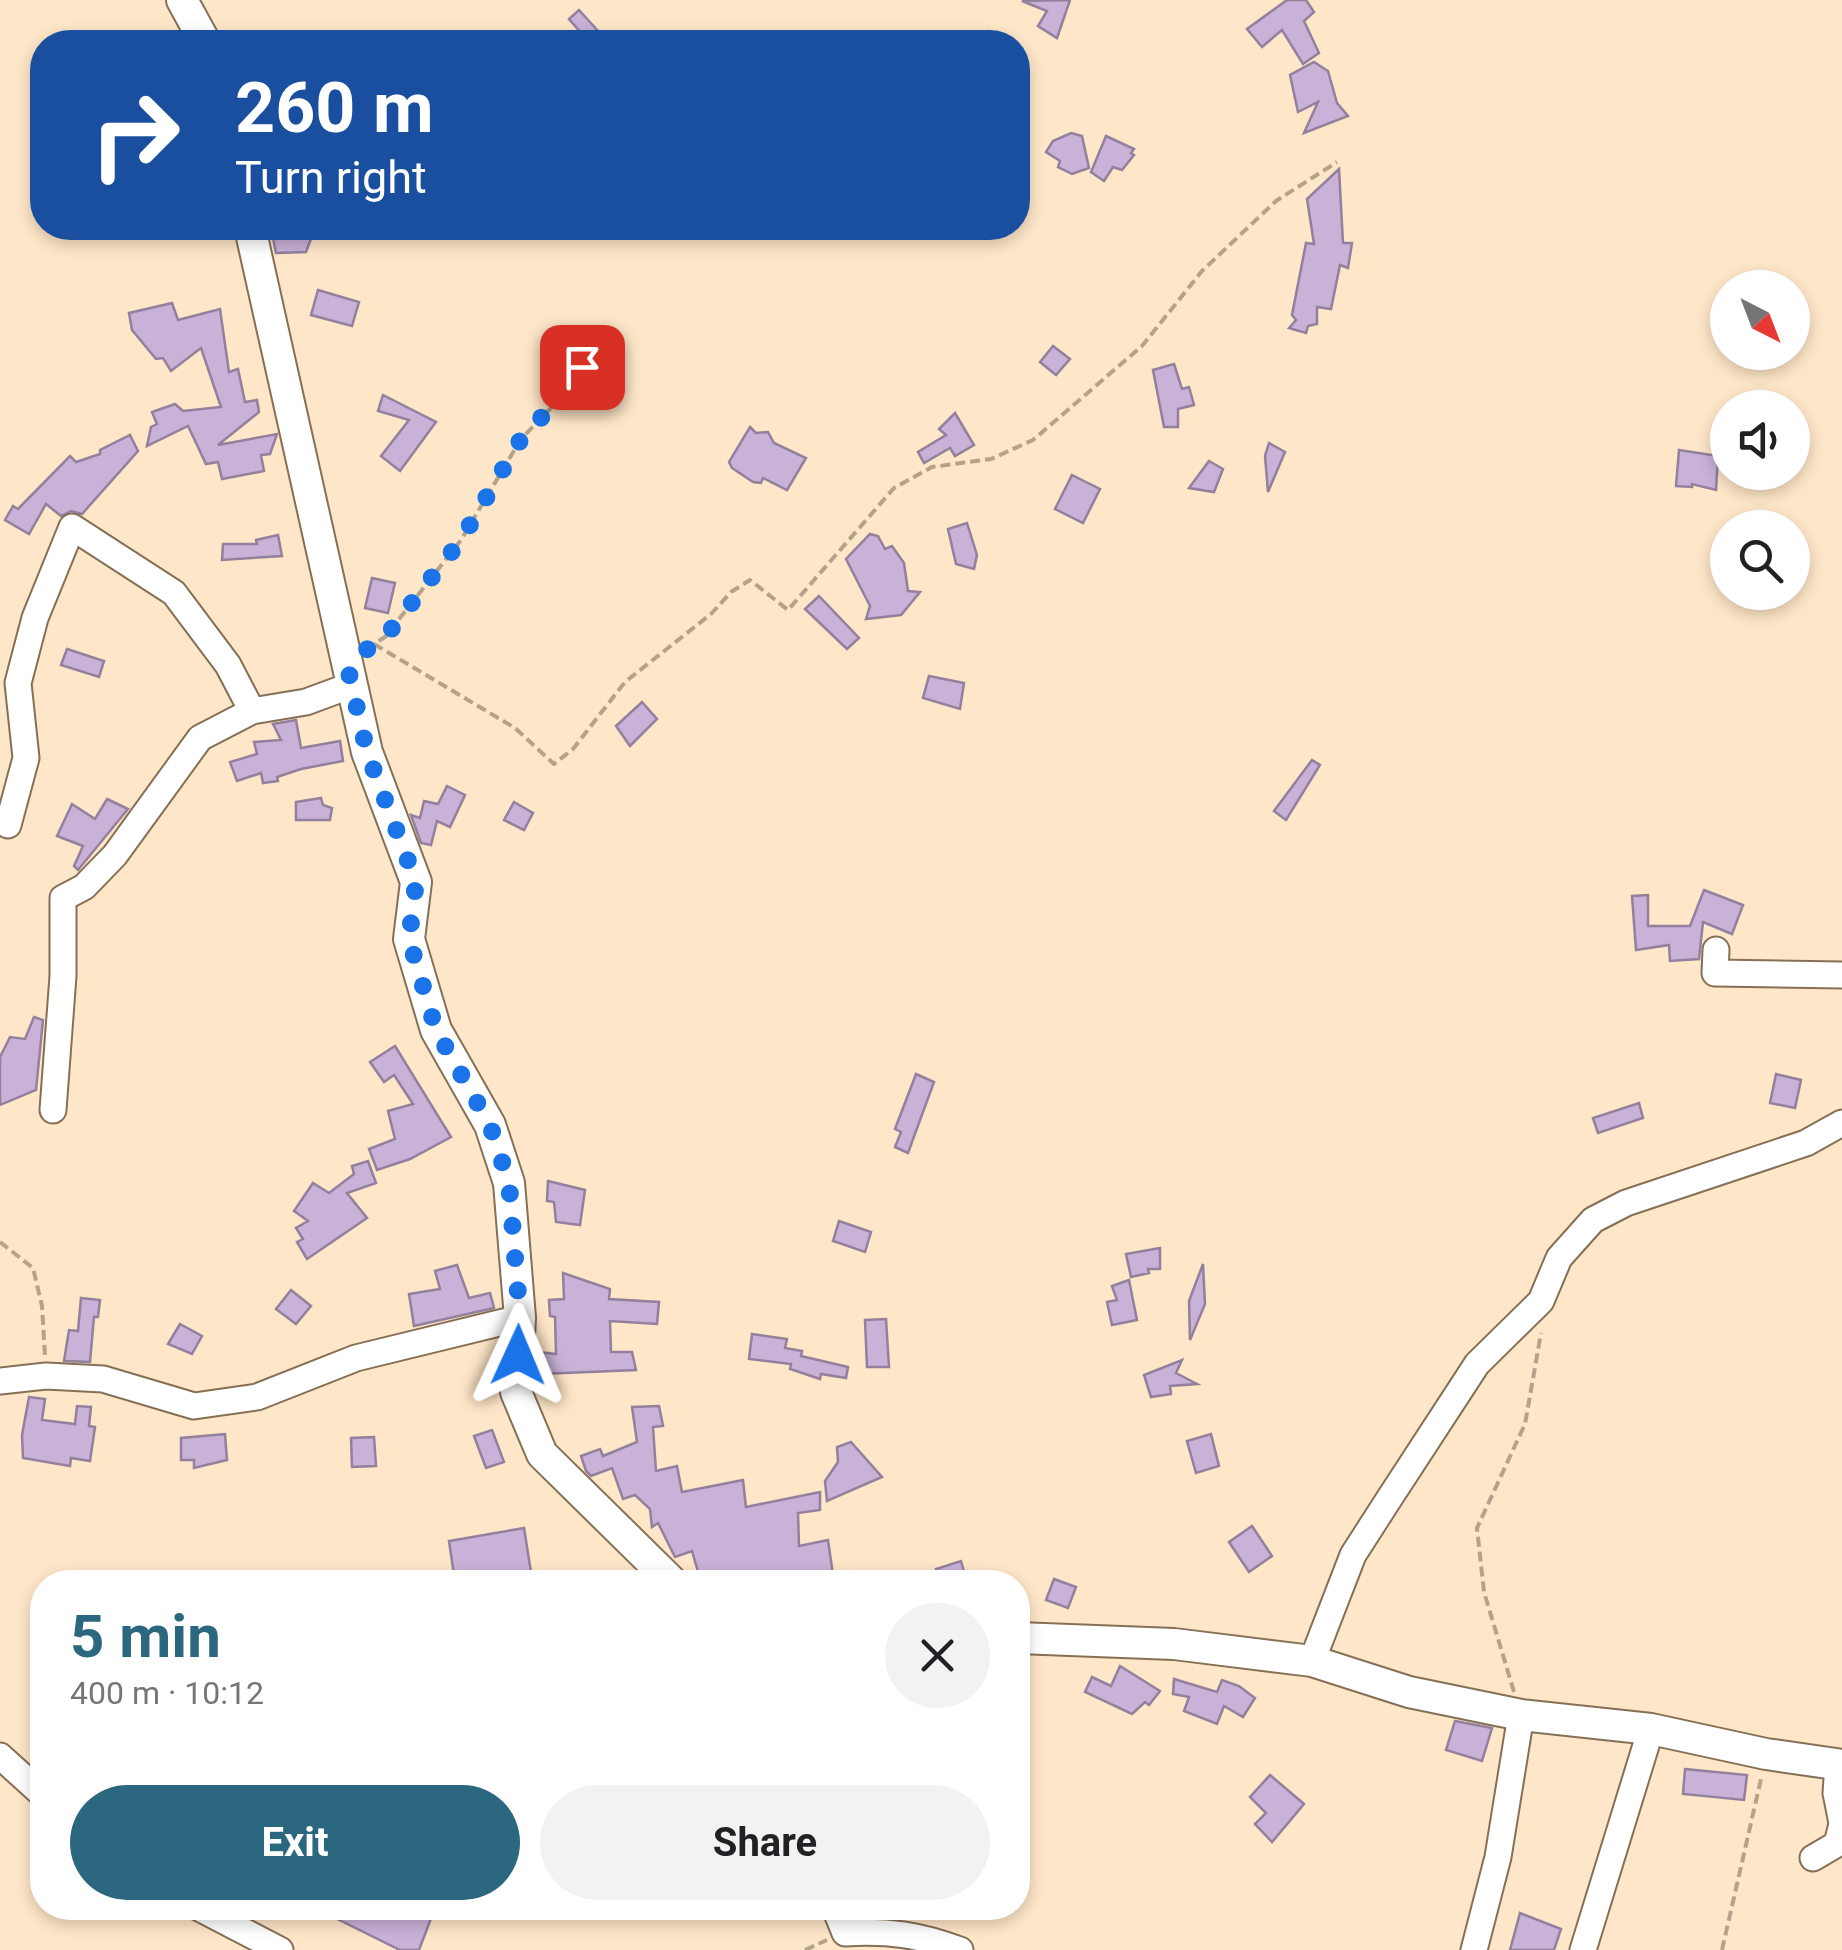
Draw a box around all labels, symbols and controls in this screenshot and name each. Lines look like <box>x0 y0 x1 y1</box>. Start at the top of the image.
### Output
text: 260 m <box>235 67 434 149</box>
icon: right <box>70 70 200 200</box>
text: Turn right <box>235 151 427 204</box>
north arrow <box>1710 270 1810 370</box>
map controls <box>1710 270 1810 610</box>
pin <box>540 325 625 410</box>
icon: arrive <box>555 340 610 395</box>
button: sound <box>1710 390 1810 490</box>
button: search <box>1710 510 1810 610</box>
position arrow <box>466 1303 570 1407</box>
text: 5 min <box>70 1601 221 1672</box>
button: close <box>885 1603 990 1708</box>
text: 400 m · 10:12 <box>70 1674 264 1712</box>
button: Exit <box>70 1785 520 1900</box>
button: Share <box>540 1785 990 1900</box>

